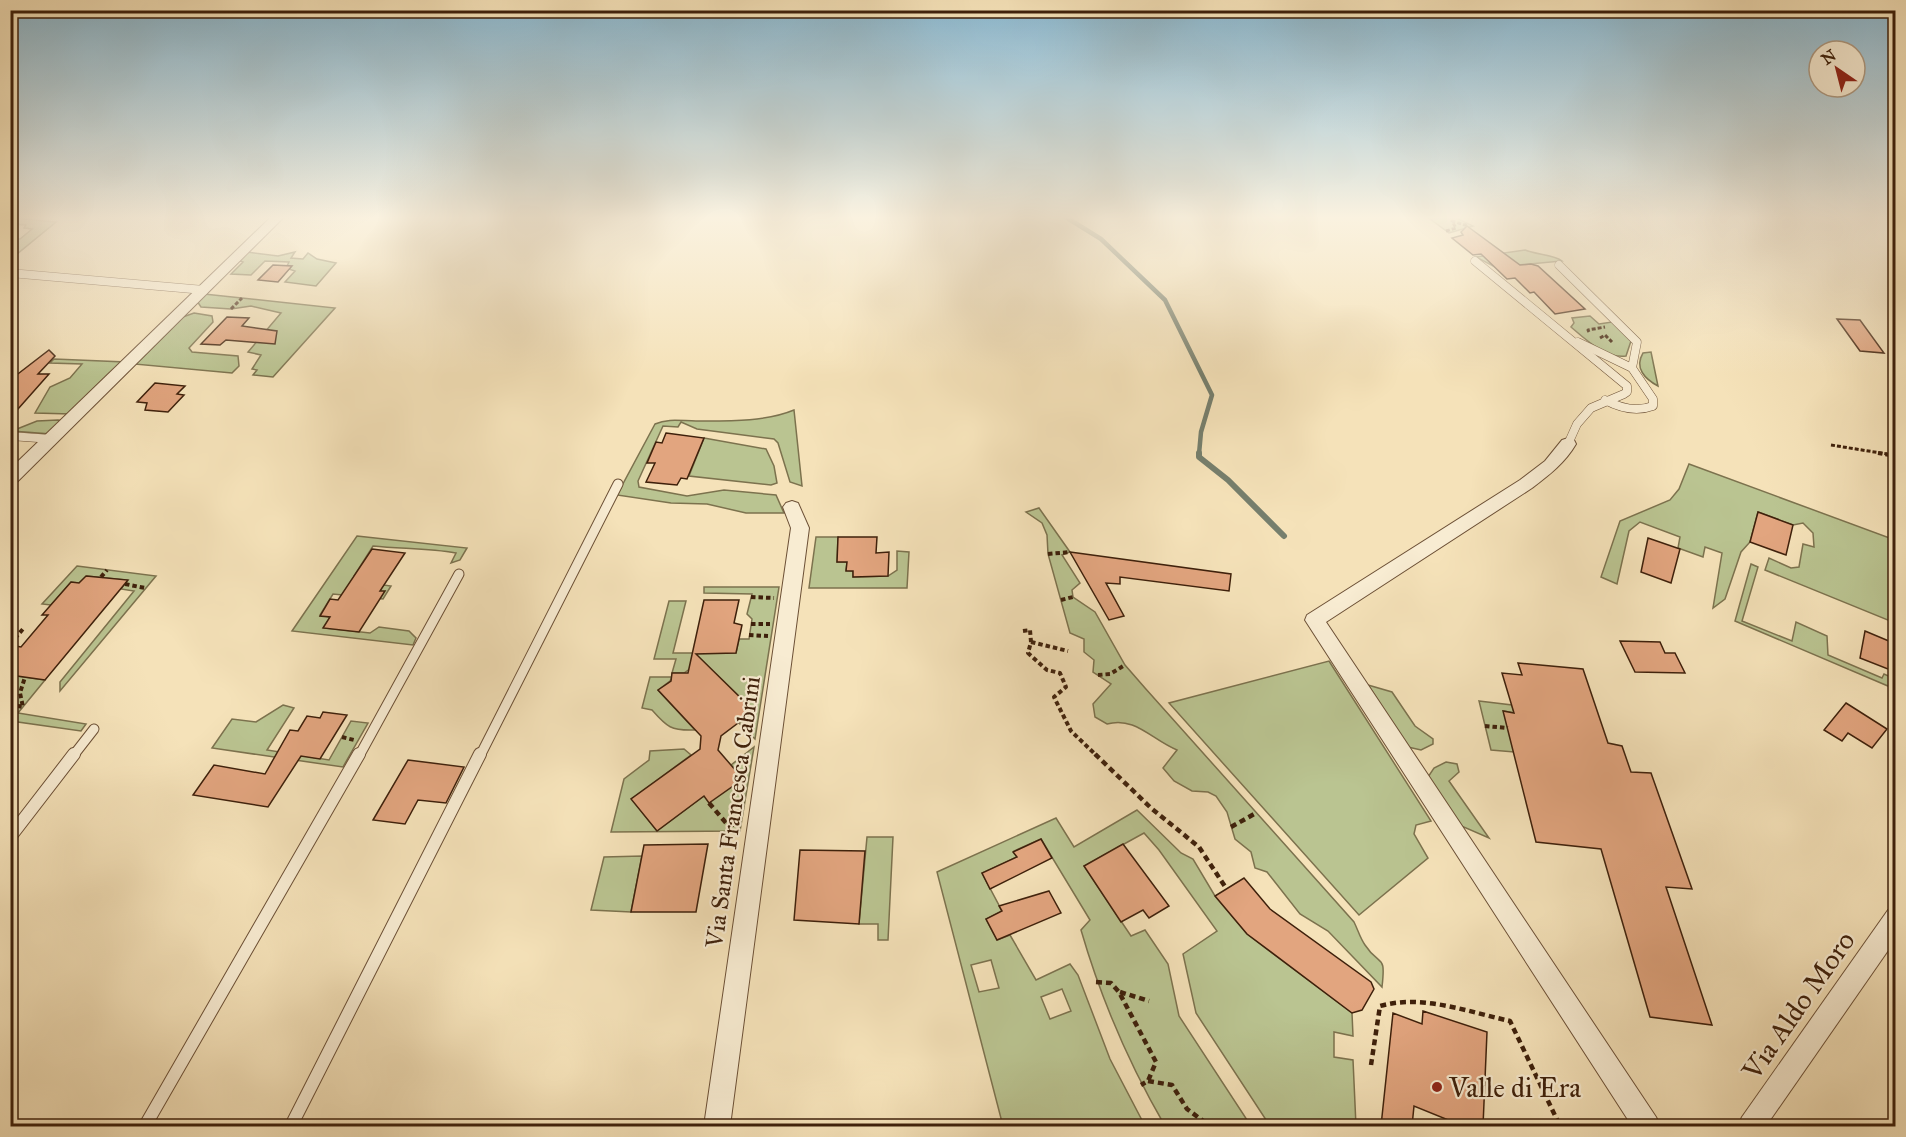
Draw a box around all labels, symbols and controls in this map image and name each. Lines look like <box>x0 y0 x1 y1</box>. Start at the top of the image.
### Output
north arrow <box>1807 39 1867 99</box>
text: N <box>1818 45 1840 69</box>
street label: Via Santa Francesca Cabrini <box>699 674 767 951</box>
street label: Via Aldo Moro <box>1734 924 1862 1087</box>
place label: Valle di Era <box>1448 1070 1581 1105</box>
marker: Valle di Era <box>1430 1080 1444 1094</box>

